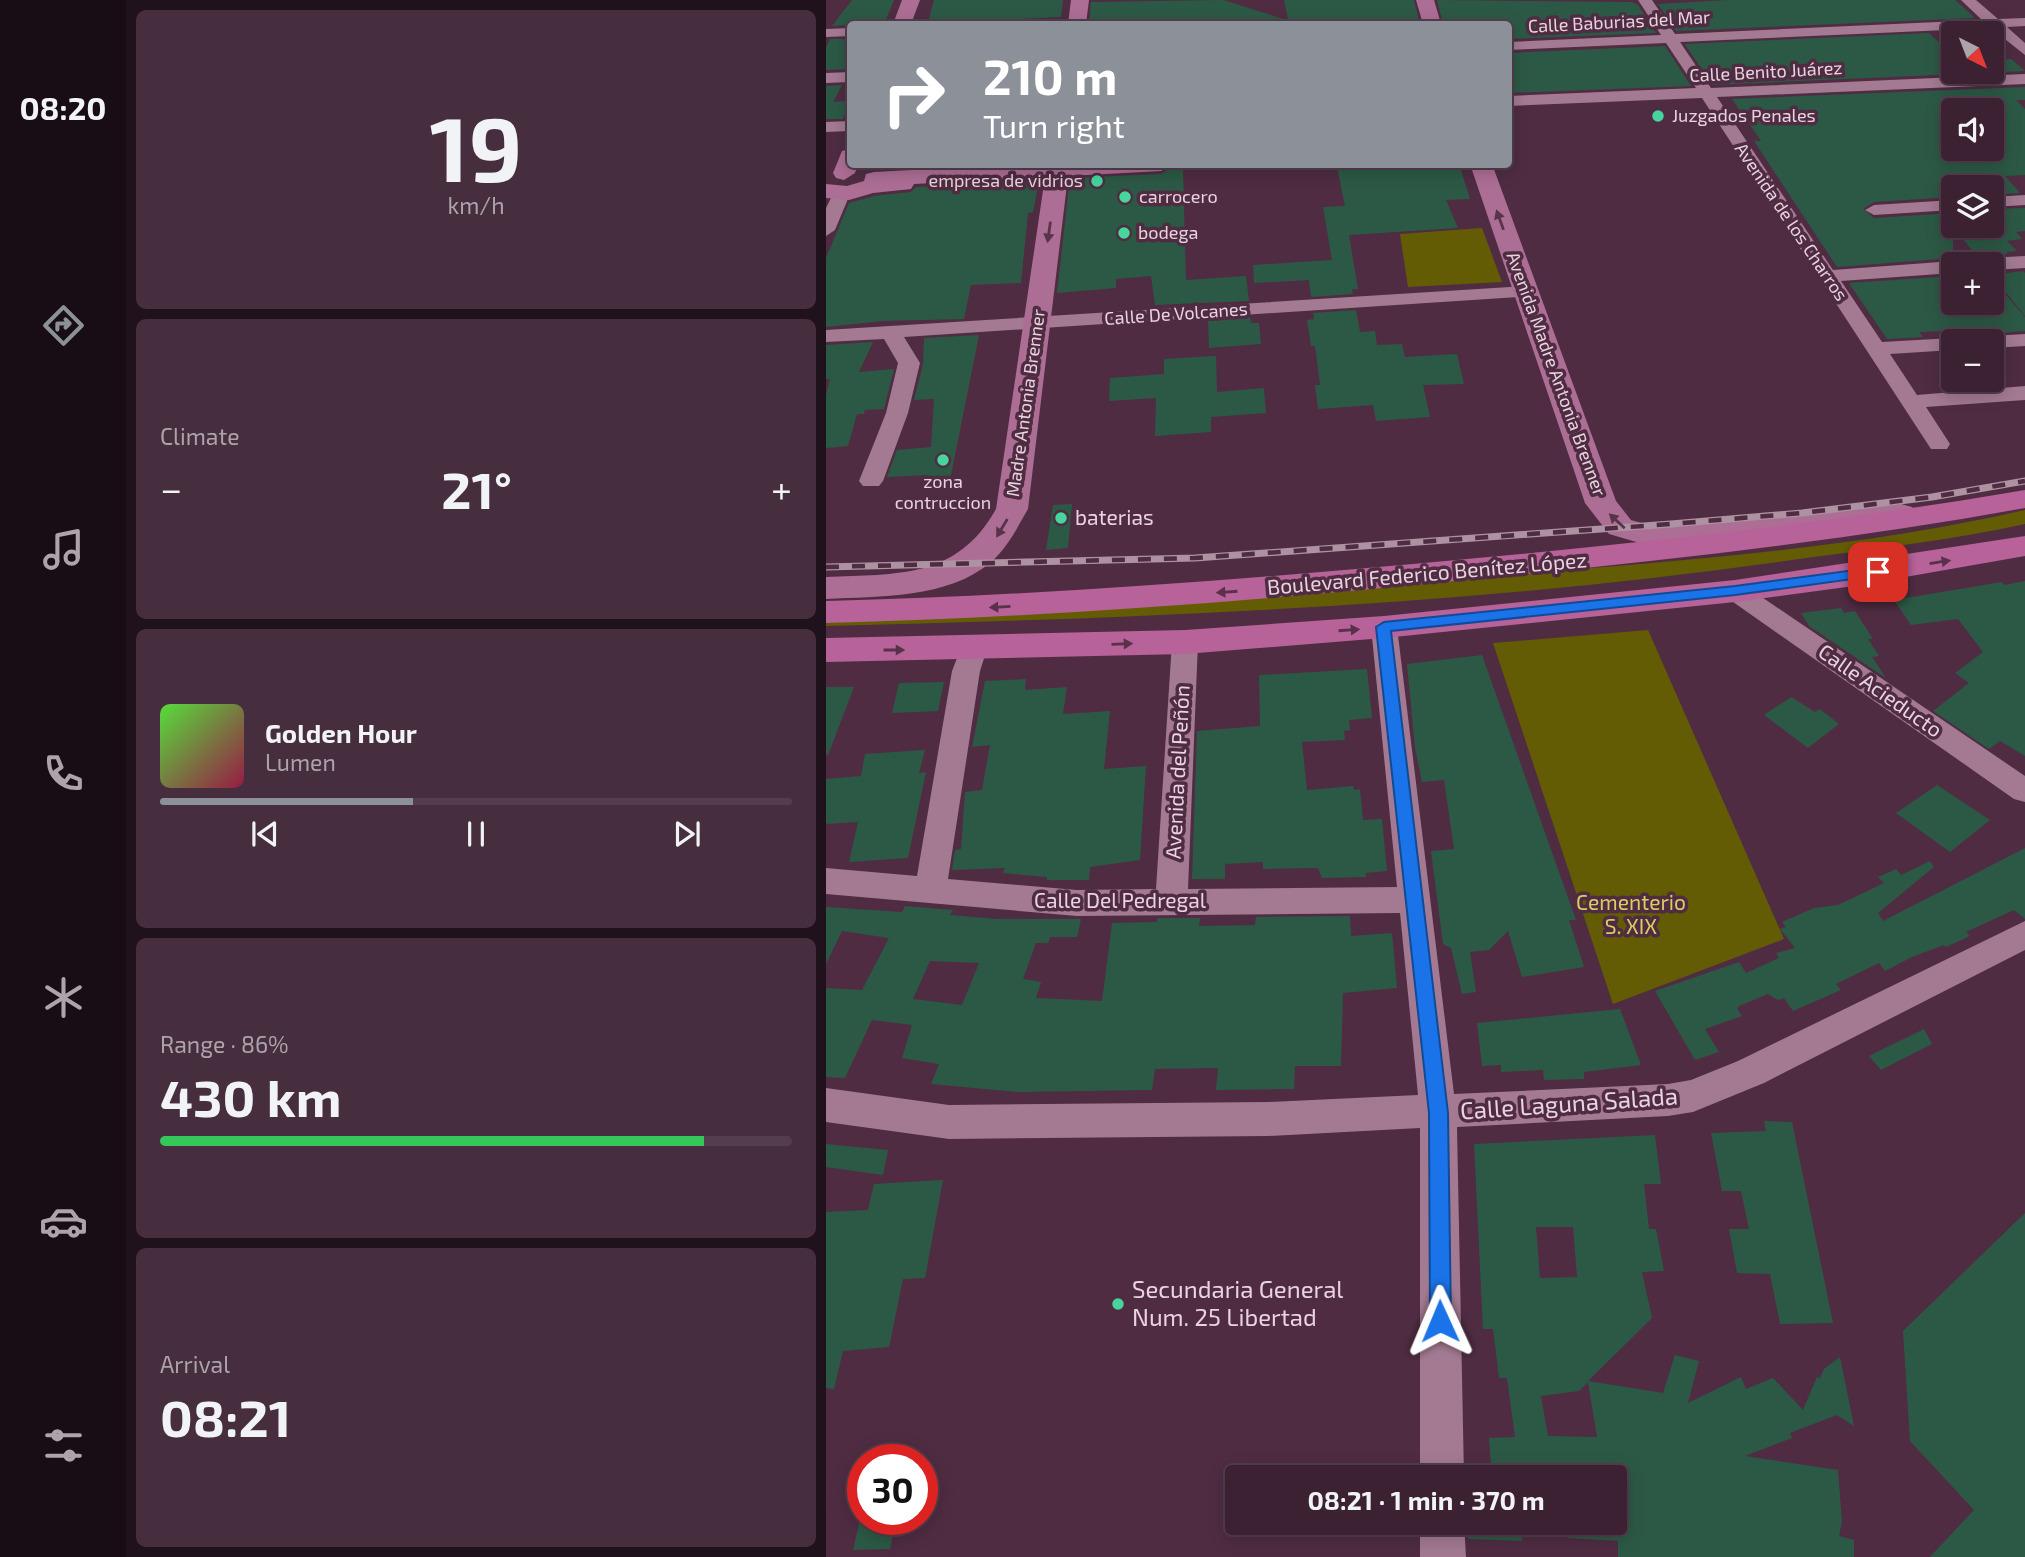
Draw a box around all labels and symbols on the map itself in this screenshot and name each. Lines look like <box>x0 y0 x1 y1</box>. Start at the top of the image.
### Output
street label: Calle Baburias del Mar <box>1527 5 1711 37</box>
north arrow <box>1941 21 2004 84</box>
street label: Calle Benito Juárez <box>1689 56 1843 86</box>
place label: Juzgados Penales <box>1672 104 1816 126</box>
marker: Juzgados Penales <box>1650 108 1666 124</box>
street label: Avenida de los Charros <box>1731 138 1853 305</box>
place label: empresa de vidrios <box>928 169 1083 191</box>
marker: empresa de vidrios <box>1089 173 1105 189</box>
place label: carrocero <box>1139 185 1218 207</box>
marker: carrocero <box>1117 189 1133 205</box>
one-way arrow <box>1494 209 1505 230</box>
one-way arrow <box>1044 221 1055 243</box>
place label: bodega <box>1138 221 1198 243</box>
marker: bodega <box>1116 225 1132 241</box>
street label: Avenida Madre Antonia Brenner <box>1502 248 1611 499</box>
street label: Calle De Volcanes <box>1104 297 1248 329</box>
street label: Madre Antonia Brenner <box>1001 308 1049 498</box>
marker: zona contruccion <box>935 452 951 468</box>
place label: zona contruccion <box>895 470 991 513</box>
place label: baterias <box>1075 504 1154 529</box>
marker: baterias <box>1053 510 1069 526</box>
one-way arrow <box>1609 513 1626 530</box>
one-way arrow <box>996 519 1009 538</box>
pin <box>1848 542 1908 602</box>
street label: Boulevard Federico Benítez López <box>1266 546 1588 599</box>
one-way arrow <box>1929 556 1951 567</box>
one-way arrow <box>1216 587 1238 598</box>
one-way arrow <box>989 601 1011 612</box>
one-way arrow <box>1338 624 1360 635</box>
street label: Calle Acieducto <box>1814 638 1948 742</box>
one-way arrow <box>1111 639 1133 650</box>
one-way arrow <box>883 644 905 656</box>
street label: Avenida del Peñón <box>1159 684 1194 860</box>
street label: Calle Del Pedregal <box>1034 887 1207 912</box>
park label: Cementerio S. XIX <box>1576 889 1686 938</box>
street label: Calle Laguna Salada <box>1459 1080 1679 1125</box>
place label: Secundaria General Num. 25 Libertad <box>1132 1274 1343 1331</box>
position arrow <box>1403 1284 1477 1358</box>
marker: Secundaria General Num. 25 Libertad <box>1110 1296 1126 1312</box>
speed limit sign: 30 <box>847 1444 938 1535</box>

